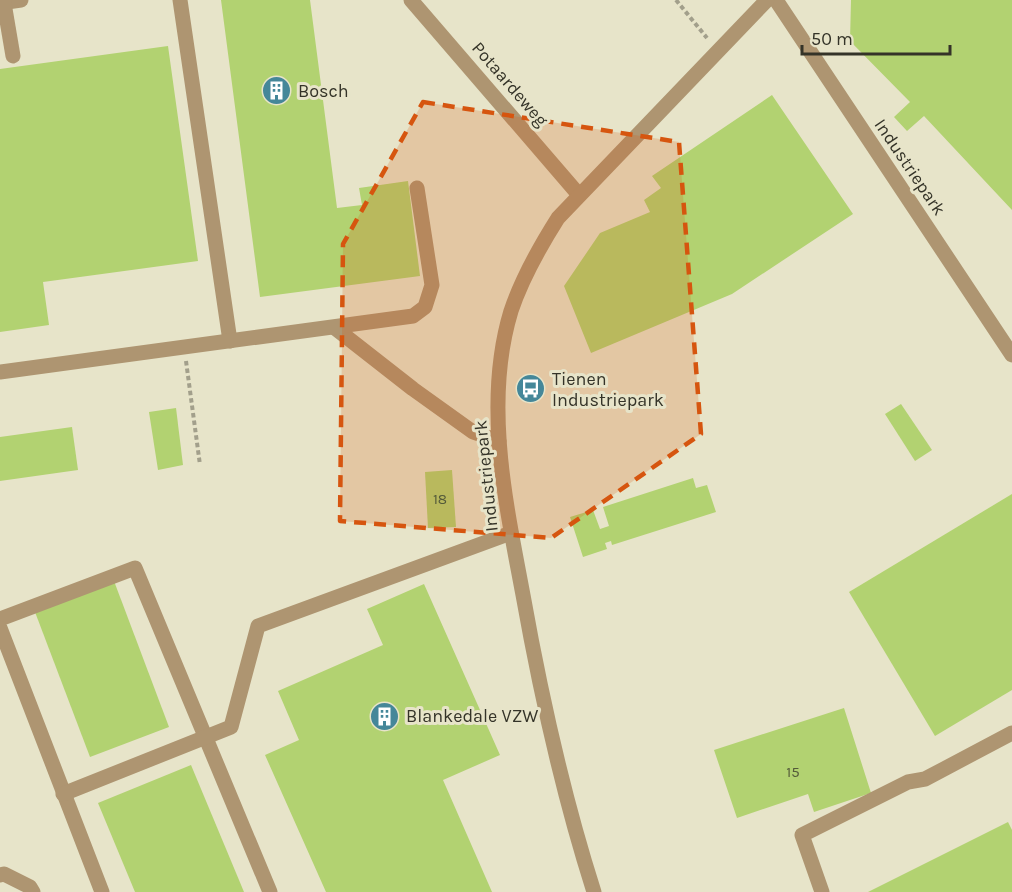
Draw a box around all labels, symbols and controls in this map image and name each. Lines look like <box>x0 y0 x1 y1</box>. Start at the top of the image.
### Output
scale bar <box>802 18 950 56</box>
text: 50 m <box>811 28 853 50</box>
street label: Potaardeweg <box>467 37 553 131</box>
building icon: Bosch <box>261 75 293 107</box>
place label: Bosch <box>298 80 349 102</box>
street label: Industriepark <box>870 114 950 220</box>
place label: Tienen Industriepark <box>552 368 664 411</box>
bus stop icon: Tienen Industriepark <box>515 373 547 405</box>
street label: Industriepark <box>469 419 503 533</box>
house number: 18 <box>433 490 447 508</box>
building icon: Blankedale VZW <box>369 700 401 732</box>
place label: Blankedale VZW <box>406 705 538 727</box>
house number: 15 <box>786 763 800 781</box>

